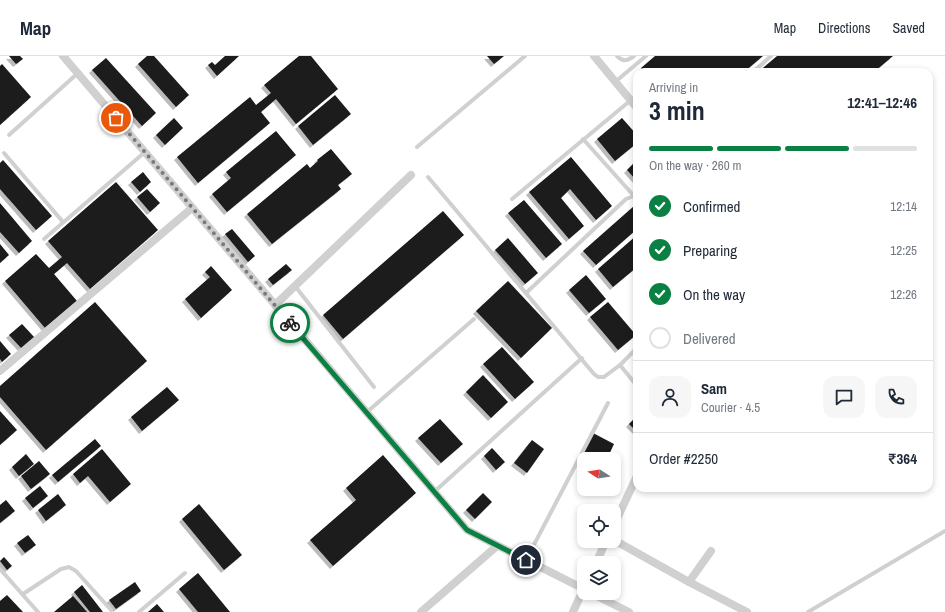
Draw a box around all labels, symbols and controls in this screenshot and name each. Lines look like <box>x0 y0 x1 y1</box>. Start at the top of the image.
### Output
text: Map <box>20 15 51 41</box>
text: Map <box>774 19 796 37</box>
text: Directions <box>818 19 870 37</box>
text: Saved <box>892 19 925 37</box>
text: Arriving in <box>649 79 698 96</box>
text: 12:41–12:46 <box>847 92 917 113</box>
text: 3 min <box>649 93 705 128</box>
pin <box>99 101 133 135</box>
icon: bag <box>105 107 127 129</box>
text: On the way · 260 m <box>649 157 741 174</box>
icon: check <box>649 195 671 217</box>
text: Confirmed <box>683 196 740 217</box>
text: 12:14 <box>890 198 917 215</box>
icon: check <box>649 239 671 261</box>
text: Preparing <box>683 240 737 261</box>
text: 12:25 <box>890 242 917 259</box>
icon: check <box>649 283 671 305</box>
text: On the way <box>683 284 745 305</box>
text: 12:26 <box>890 286 917 303</box>
courier <box>270 303 310 343</box>
icon: bike <box>279 312 301 334</box>
text: Delivered <box>683 328 736 349</box>
button: person <box>649 376 691 418</box>
button: chat <box>823 376 865 418</box>
button: phone <box>875 376 917 418</box>
text: Sam <box>701 378 727 399</box>
text: Courier · 4.5 <box>701 399 760 416</box>
text: Order #2250 <box>649 448 718 469</box>
text: ₹364 <box>888 448 917 469</box>
north arrow <box>577 452 621 496</box>
map controls <box>577 452 621 600</box>
button: locate <box>577 504 621 548</box>
pin <box>509 543 543 577</box>
icon: home <box>515 549 537 571</box>
button: layers <box>577 556 621 600</box>

